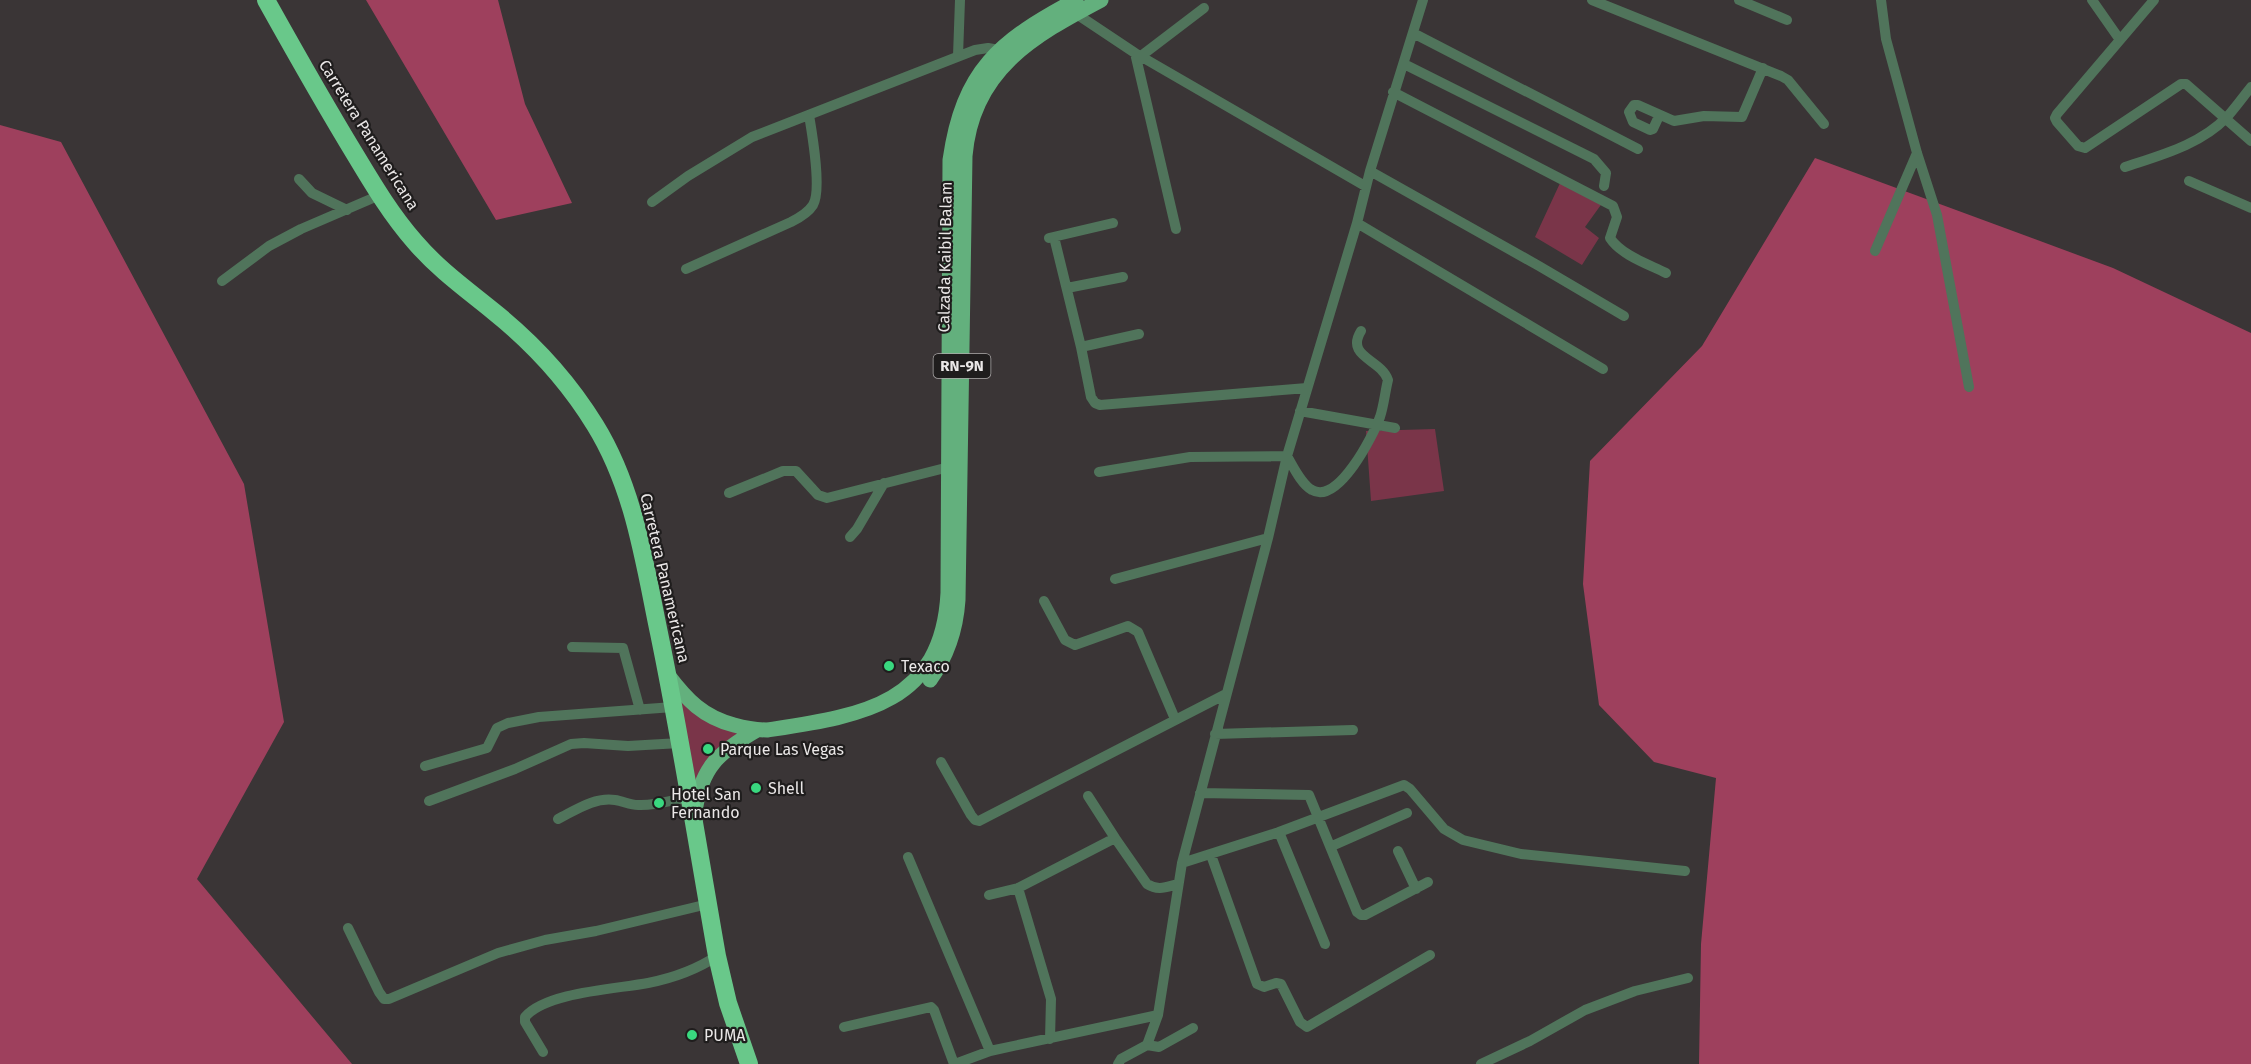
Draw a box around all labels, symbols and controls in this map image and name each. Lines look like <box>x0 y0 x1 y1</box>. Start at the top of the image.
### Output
street label: Carretera Panamericana <box>315 56 423 214</box>
street label: Calzada Kaibil Balam <box>934 181 956 333</box>
road number: RN-9N <box>934 354 990 378</box>
street label: Carretera Panamericana <box>636 491 694 665</box>
place label: Texaco <box>901 657 950 676</box>
marker: Texaco <box>882 659 896 673</box>
place label: Parque Las Vegas <box>720 740 844 759</box>
marker: Parque Las Vegas <box>701 742 715 756</box>
place label: Shell <box>768 779 805 798</box>
marker: Shell <box>749 781 763 795</box>
place label: Hotel San Fernando <box>671 785 741 822</box>
marker: Hotel San Fernando <box>652 796 666 810</box>
place label: PUMA <box>704 1026 746 1045</box>
marker: PUMA <box>685 1028 699 1042</box>

